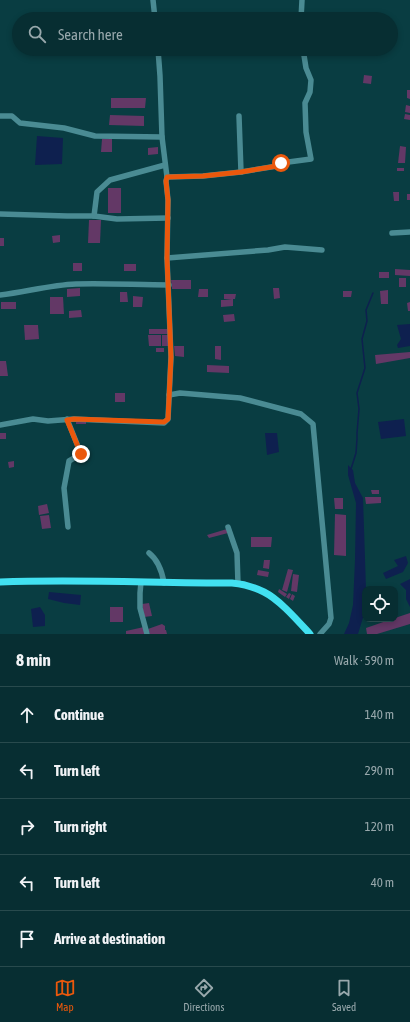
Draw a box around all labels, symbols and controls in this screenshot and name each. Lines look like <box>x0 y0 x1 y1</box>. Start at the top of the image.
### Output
search box <box>12 12 398 56</box>
icon: search <box>26 23 48 45</box>
text: Search here <box>58 26 123 43</box>
route start <box>272 154 290 172</box>
route end <box>72 445 90 463</box>
map controls <box>362 586 398 622</box>
button: locate <box>362 586 398 622</box>
text: 8 min <box>16 650 51 670</box>
text: Walk · 590 m <box>334 653 394 668</box>
icon: ahead <box>16 704 38 726</box>
text: Continue <box>54 706 104 723</box>
text: 140 m <box>365 707 394 722</box>
icon: left <box>16 760 38 782</box>
text: Turn left <box>54 762 100 779</box>
text: 290 m <box>365 763 394 778</box>
icon: right <box>16 816 38 838</box>
text: Turn right <box>54 818 107 835</box>
text: 120 m <box>365 819 394 834</box>
icon: left <box>16 872 38 894</box>
text: Turn left <box>54 874 100 891</box>
text: 40 m <box>371 875 394 890</box>
icon: arrive <box>16 928 38 950</box>
text: Arrive at destination <box>54 930 165 947</box>
tab: Map <box>54 977 76 1013</box>
tab: Directions <box>183 977 224 1013</box>
tab: Saved <box>332 977 356 1013</box>

